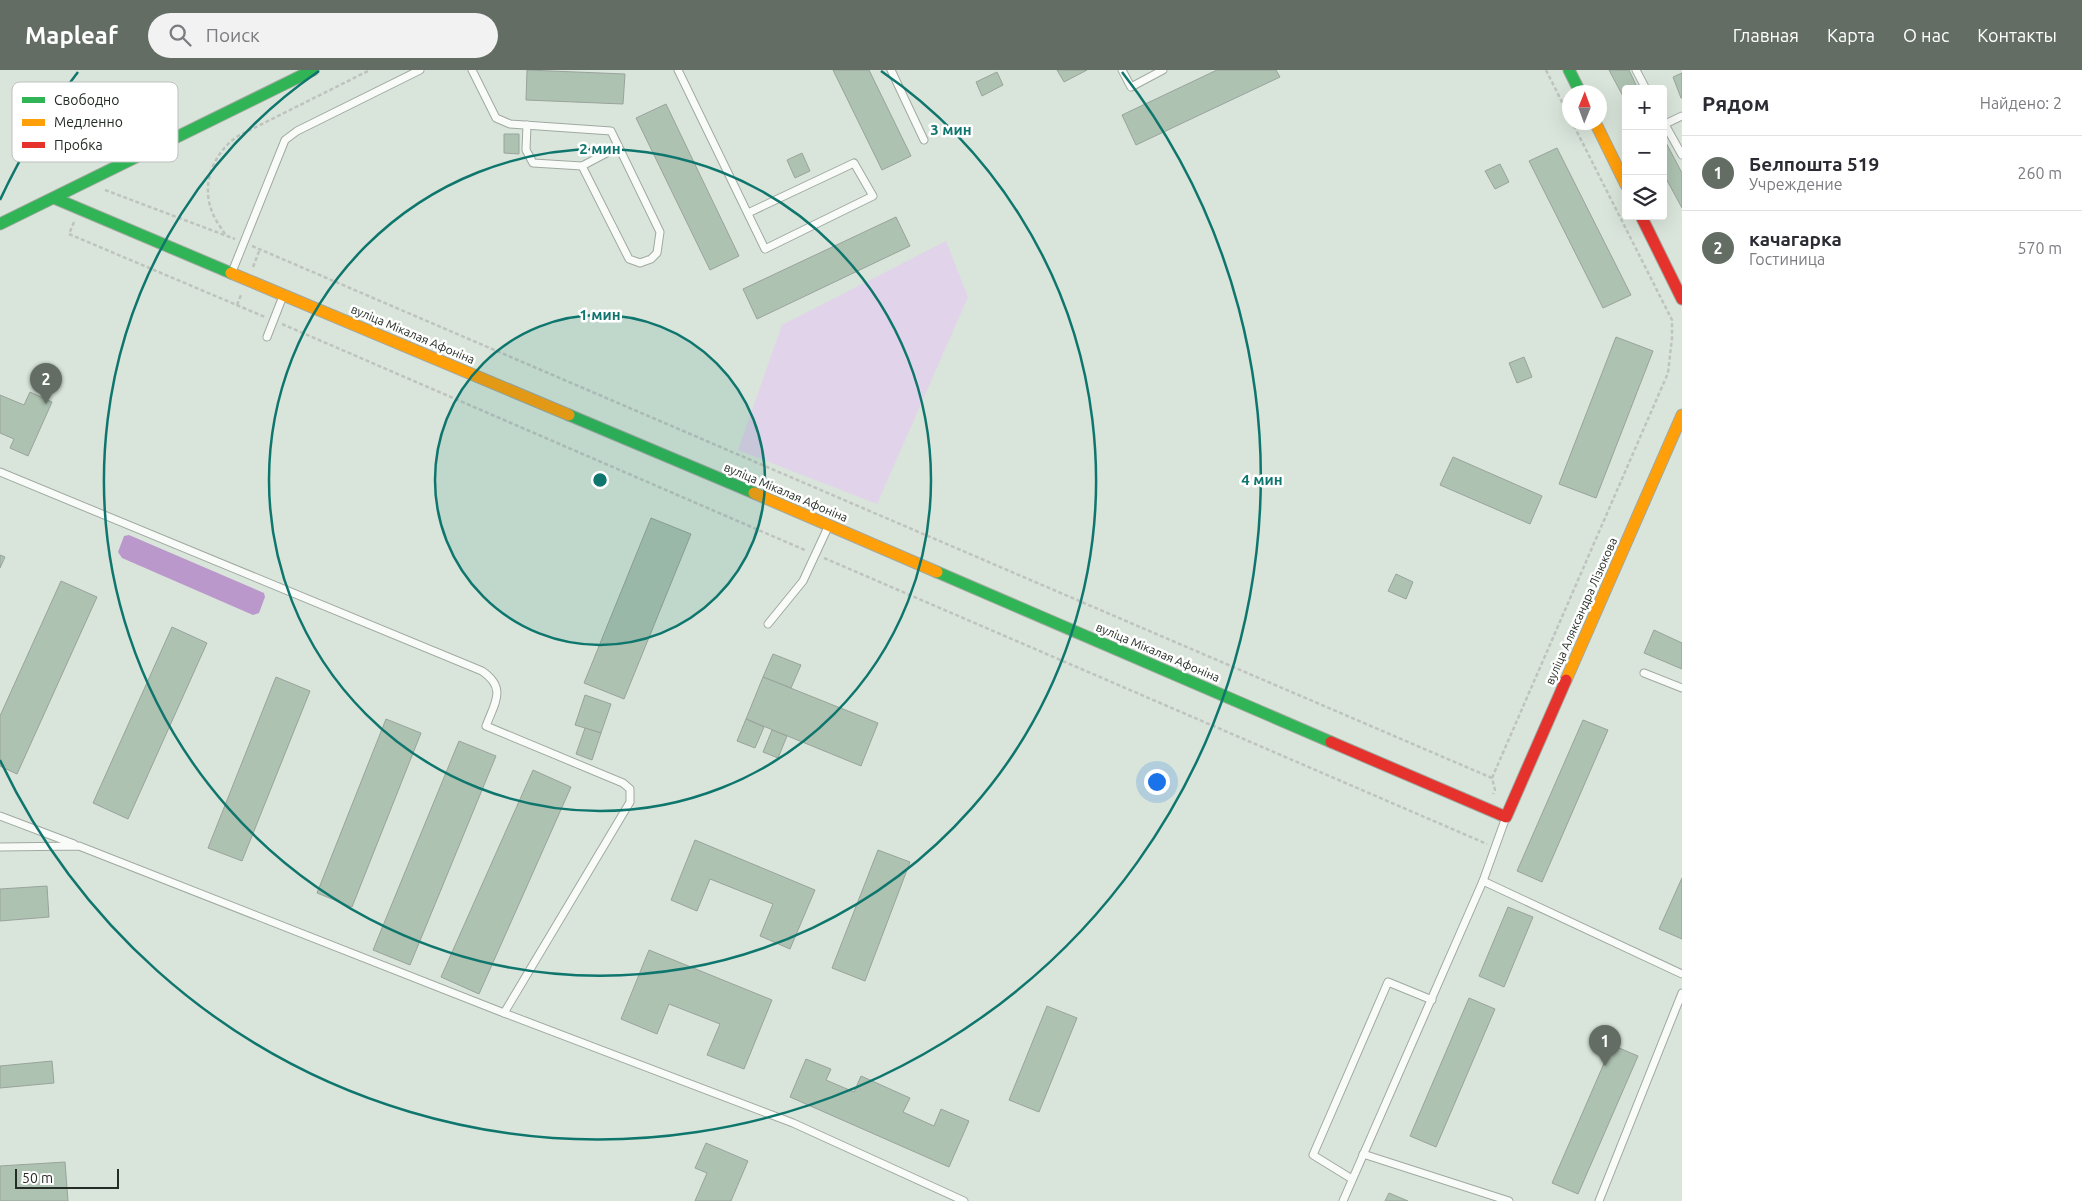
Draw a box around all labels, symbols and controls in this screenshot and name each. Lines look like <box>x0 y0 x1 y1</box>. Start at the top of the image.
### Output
search box <box>148 13 498 58</box>
icon: search <box>166 21 194 49</box>
text: Mapleaf <box>25 22 118 49</box>
text: Поиск <box>206 24 260 46</box>
text: Главная <box>1733 25 1799 45</box>
text: Карта <box>1827 25 1875 45</box>
text: О нас <box>1903 25 1949 45</box>
text: Контакты <box>1977 25 2057 45</box>
legend <box>12 82 178 162</box>
north arrow <box>1562 85 1607 130</box>
map controls <box>1622 85 1667 220</box>
button: + <box>1622 85 1667 130</box>
text: Рядом <box>1702 91 1770 115</box>
text: Свободно <box>54 92 119 108</box>
text: Найдено: 2 <box>1980 94 2062 112</box>
text: Медленно <box>54 114 123 130</box>
text: 3 мин <box>930 121 972 138</box>
button: − <box>1622 130 1667 175</box>
text: Пробка <box>54 137 103 153</box>
text: 2 мин <box>579 140 621 157</box>
text: Белпошта 519 <box>1749 153 1879 175</box>
text: 1 <box>1713 164 1723 182</box>
text: 260 m <box>2017 164 2062 182</box>
button: layers <box>1622 175 1667 220</box>
text: Учреждение <box>1749 175 1843 193</box>
text: качагарка <box>1749 228 1842 250</box>
text: 2 <box>1713 239 1723 257</box>
text: 570 m <box>2017 239 2062 257</box>
text: Гостиница <box>1749 250 1825 268</box>
street label: вуліца Мікалая Афоніна <box>349 302 477 366</box>
text: 1 мин <box>579 306 621 323</box>
pin: 2 <box>30 363 62 404</box>
street label: вуліца Мікалая Афоніна <box>722 460 850 524</box>
centre of rings <box>591 471 609 489</box>
text: 4 мин <box>1241 471 1283 488</box>
street label: вуліца Аляксандра Лізюкова <box>1543 535 1619 687</box>
street label: вуліца Мікалая Афоніна <box>1094 620 1222 684</box>
your location <box>1144 769 1170 795</box>
pin: 1 <box>1589 1025 1621 1066</box>
scale bar <box>15 1166 119 1189</box>
text: 50 m <box>22 1170 53 1186</box>

